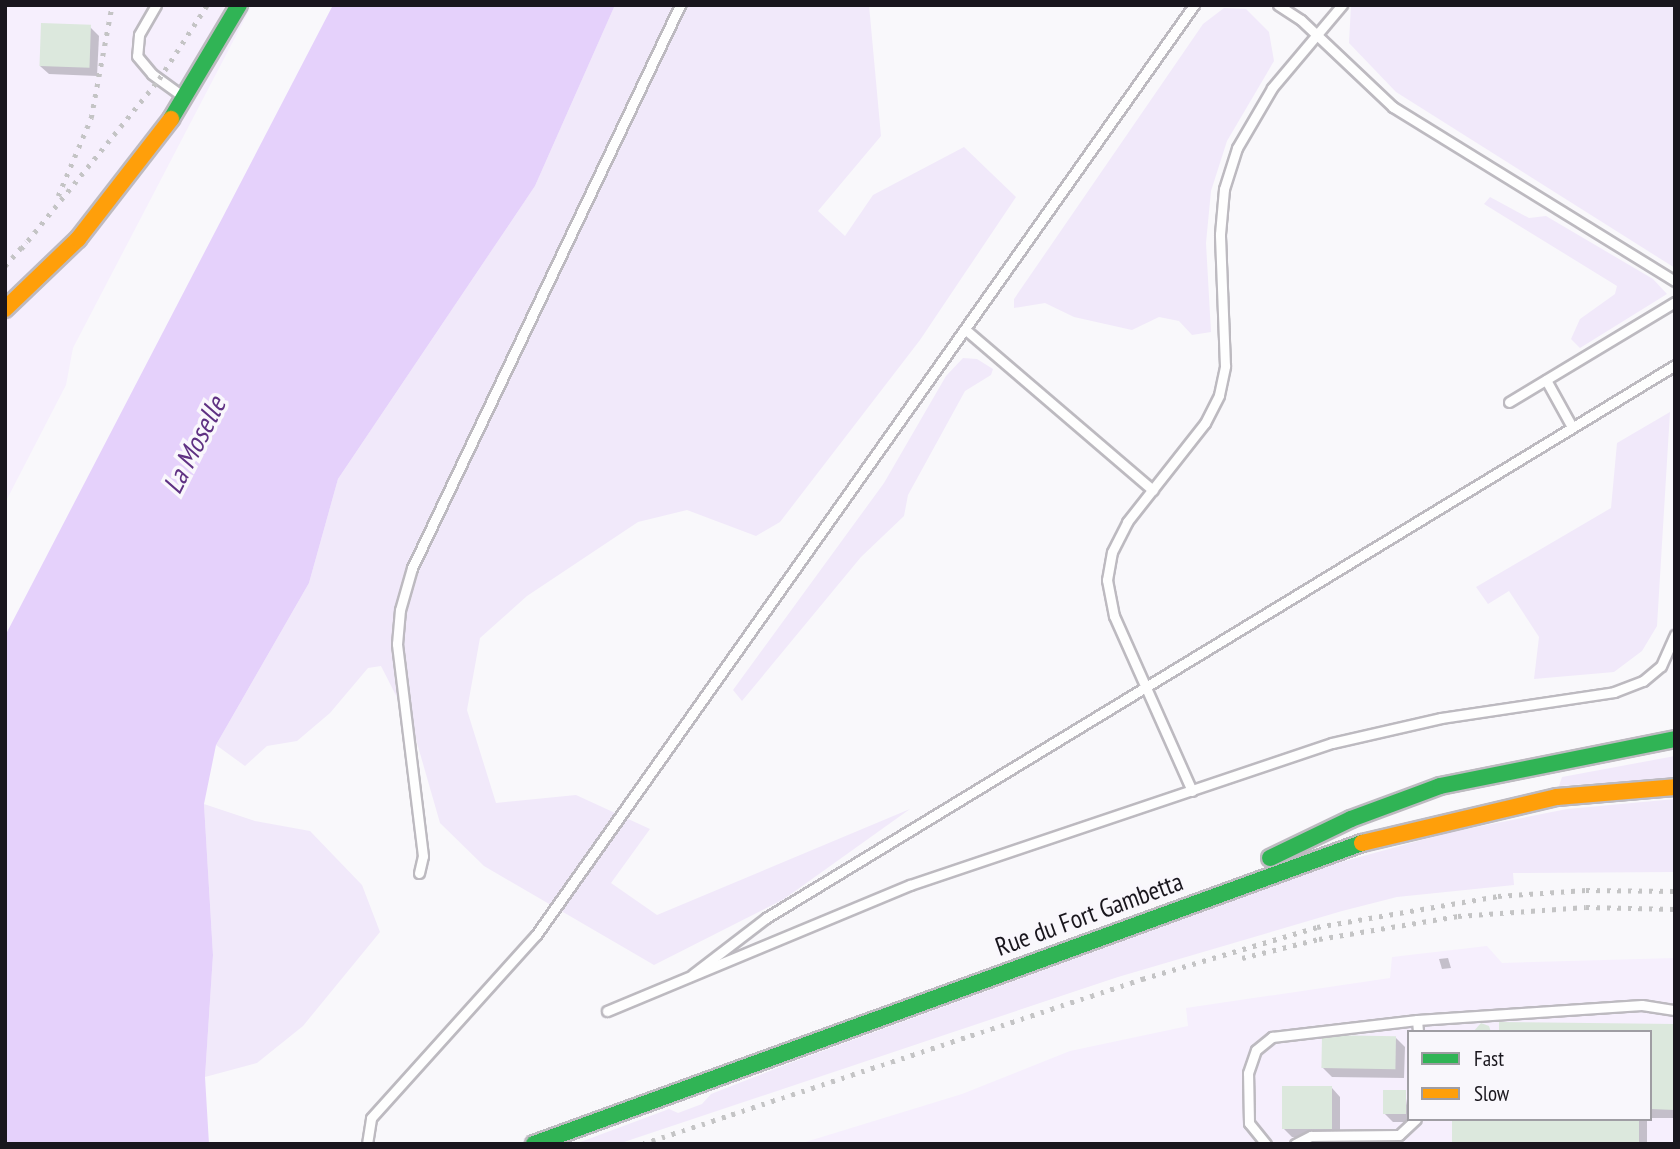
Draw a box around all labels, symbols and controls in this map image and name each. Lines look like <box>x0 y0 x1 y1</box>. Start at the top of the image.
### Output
water label: La Moselle <box>155 391 233 499</box>
street label: Rue du Fort Gambetta <box>991 866 1187 962</box>
legend <box>1407 1030 1652 1121</box>
text: Fast <box>1474 1045 1504 1072</box>
text: Slow <box>1474 1080 1509 1107</box>

